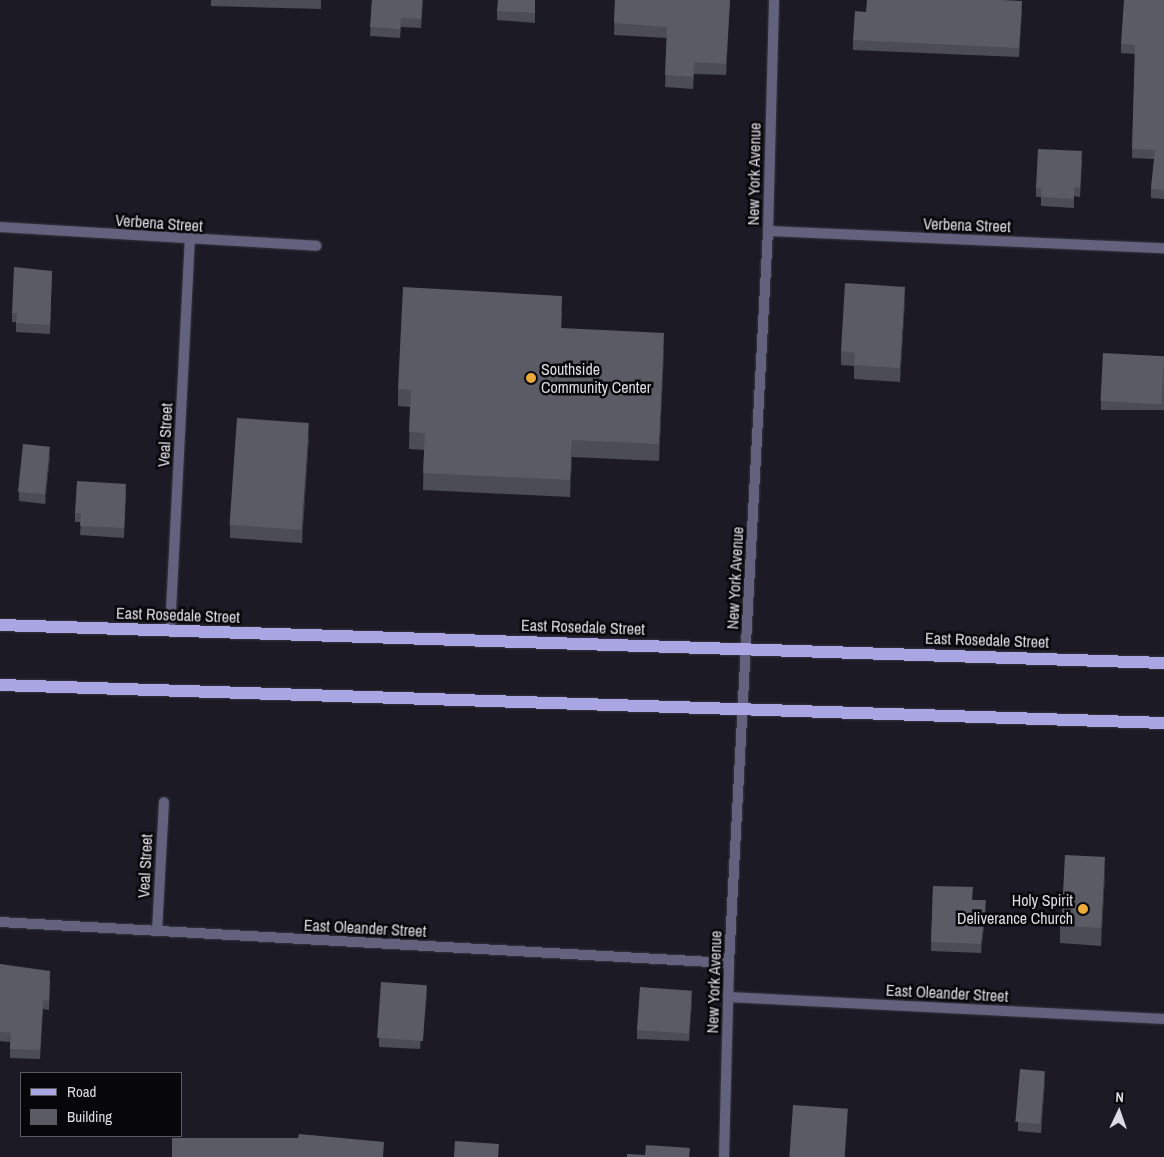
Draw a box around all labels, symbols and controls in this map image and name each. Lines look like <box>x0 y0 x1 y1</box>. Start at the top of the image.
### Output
street label: New York Avenue <box>743 122 765 226</box>
street label: Verbena Street <box>115 210 203 236</box>
street label: Verbena Street <box>923 214 1011 236</box>
place label: Southside Community Center <box>541 359 651 397</box>
marker: Southside Community Center <box>525 372 537 384</box>
street label: Veal Street <box>154 402 176 468</box>
street label: New York Avenue <box>723 526 747 630</box>
street label: East Rosedale Street <box>116 603 240 627</box>
street label: East Rosedale Street <box>521 615 645 639</box>
street label: East Rosedale Street <box>925 628 1049 652</box>
street label: Veal Street <box>134 833 156 899</box>
place label: Holy Spirit Deliverance Church <box>957 890 1073 928</box>
marker: Holy Spirit Deliverance Church <box>1077 903 1089 915</box>
street label: East Oleander Street <box>303 915 427 941</box>
street label: New York Avenue <box>703 930 725 1034</box>
street label: East Oleander Street <box>885 980 1009 1006</box>
legend <box>20 1072 182 1137</box>
text: Road <box>67 1081 96 1102</box>
north arrow <box>1094 1087 1144 1137</box>
text: N <box>1115 1088 1124 1106</box>
text: Building <box>67 1106 112 1127</box>

